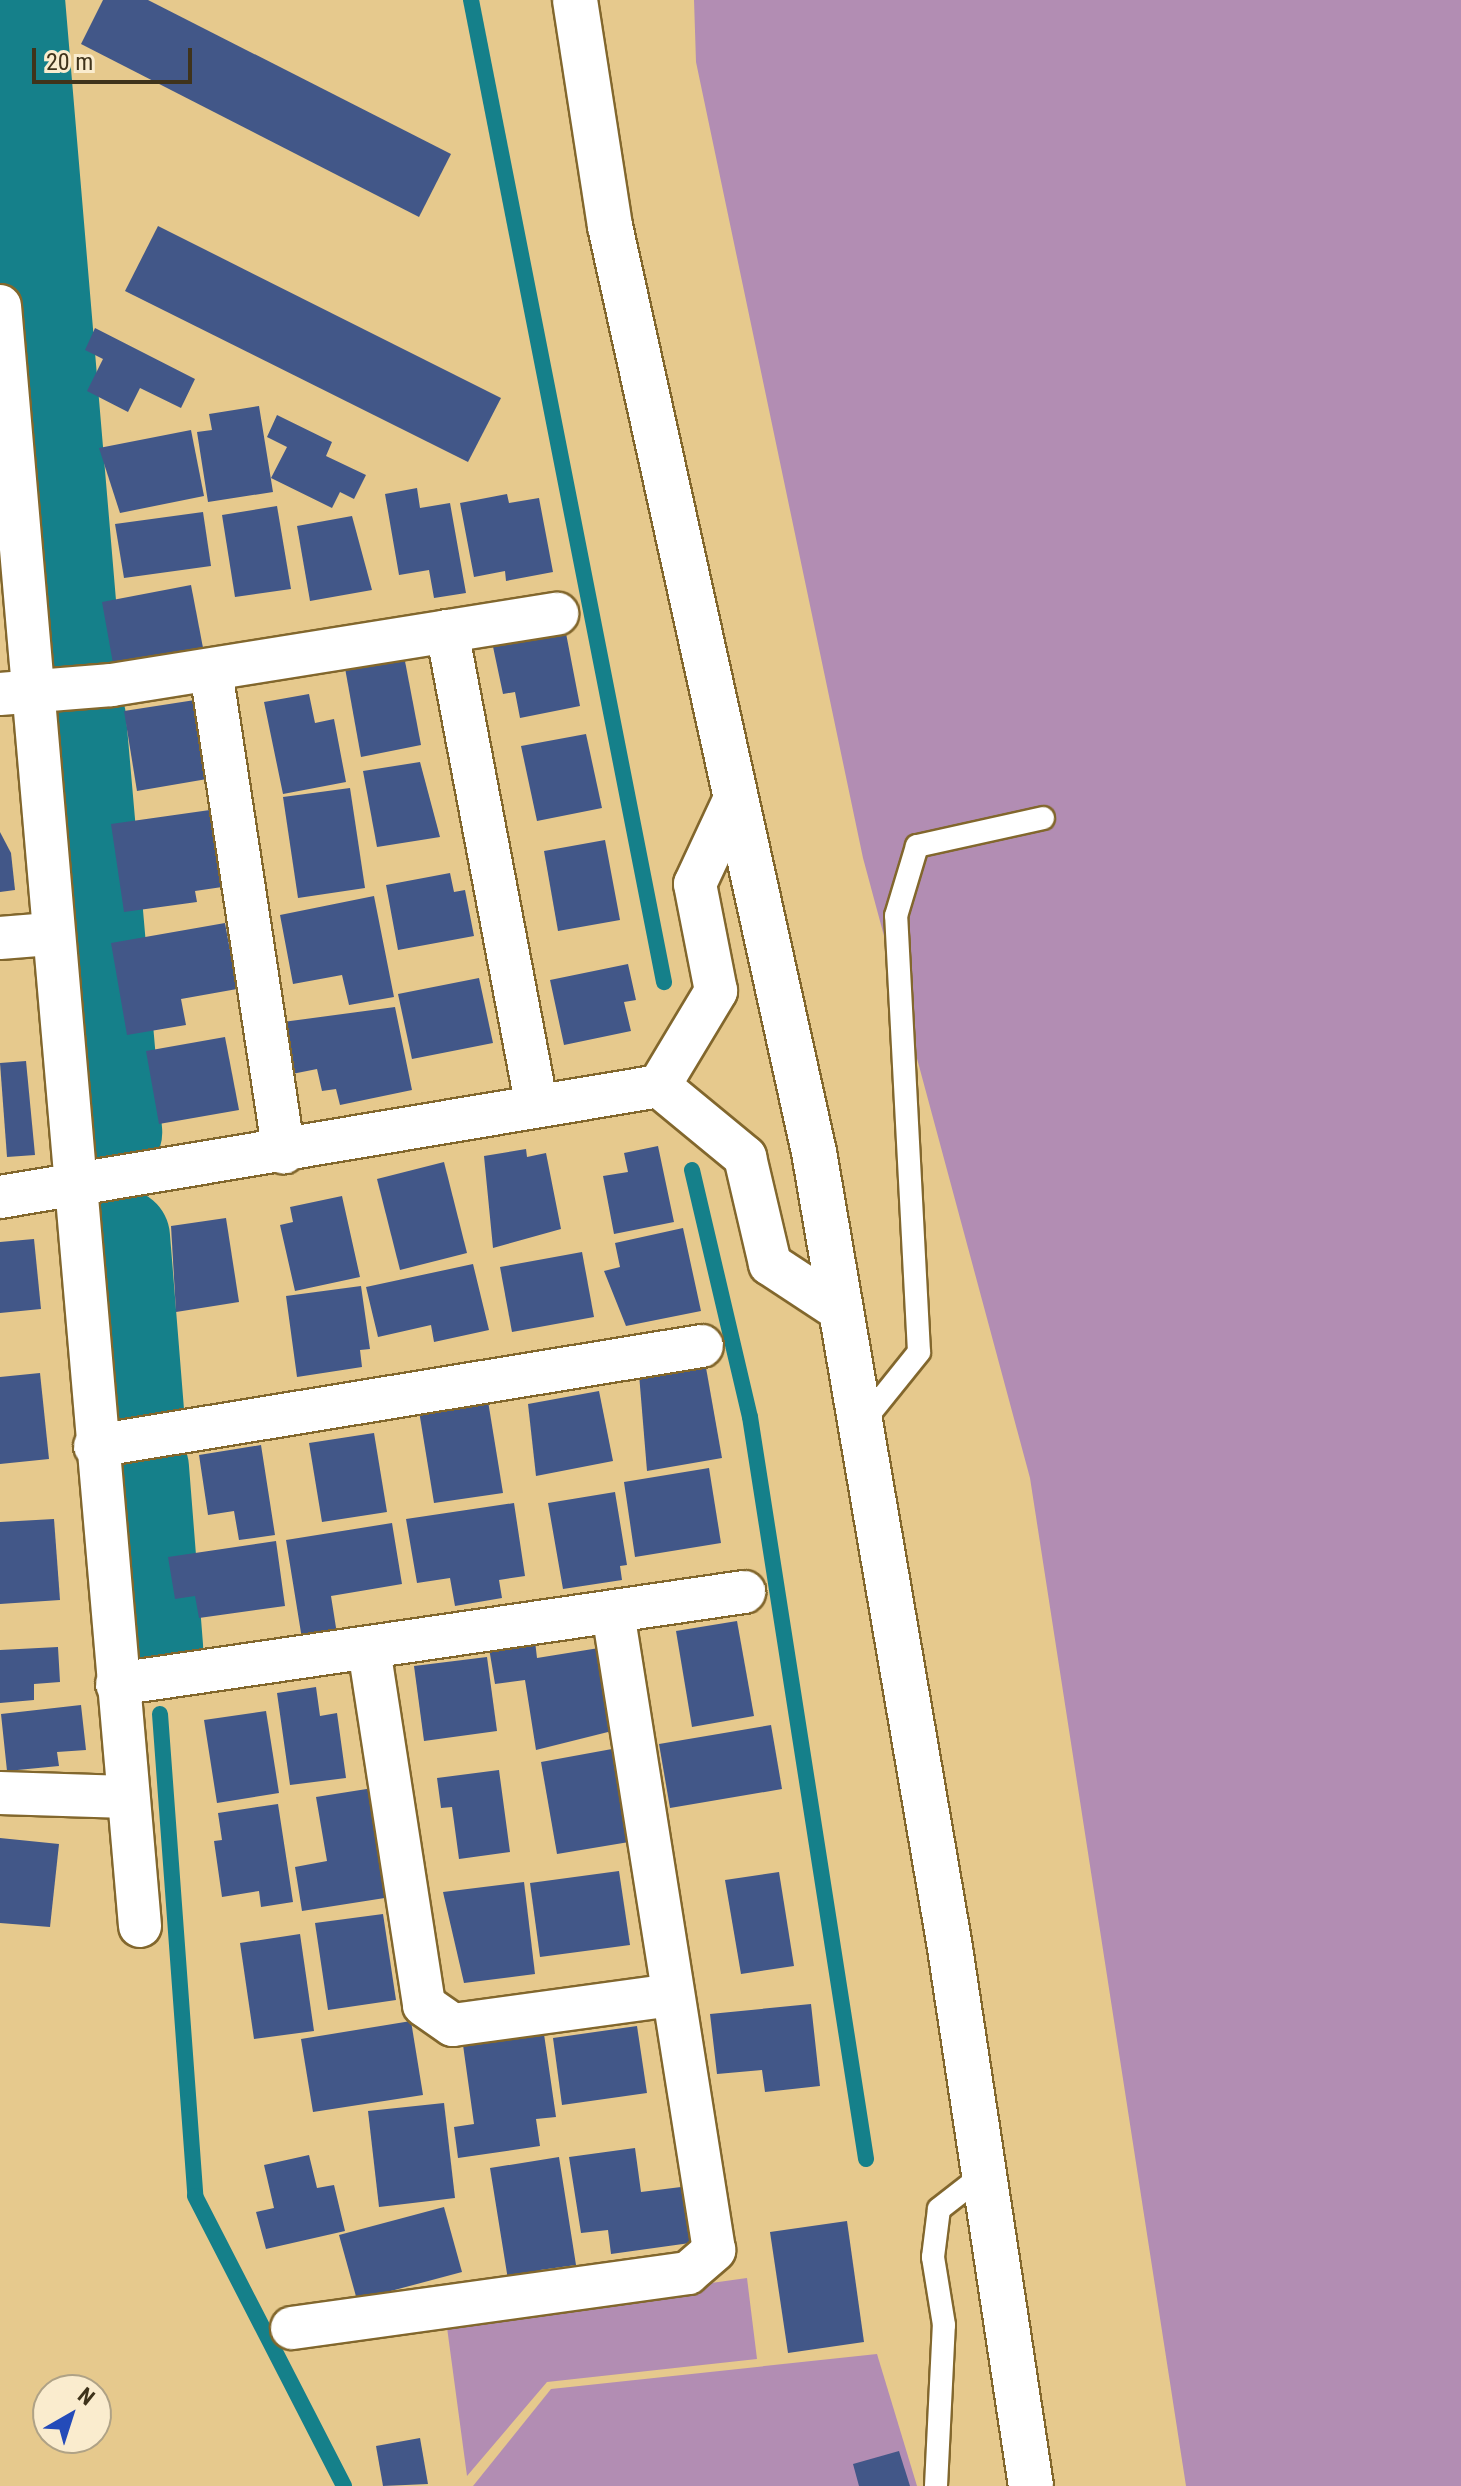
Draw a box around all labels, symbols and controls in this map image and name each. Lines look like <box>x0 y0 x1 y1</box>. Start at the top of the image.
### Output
scale bar <box>36 32 196 82</box>
text: 20 m <box>46 48 93 76</box>
north arrow <box>32 2374 112 2454</box>
text: N <box>73 2383 99 2410</box>

